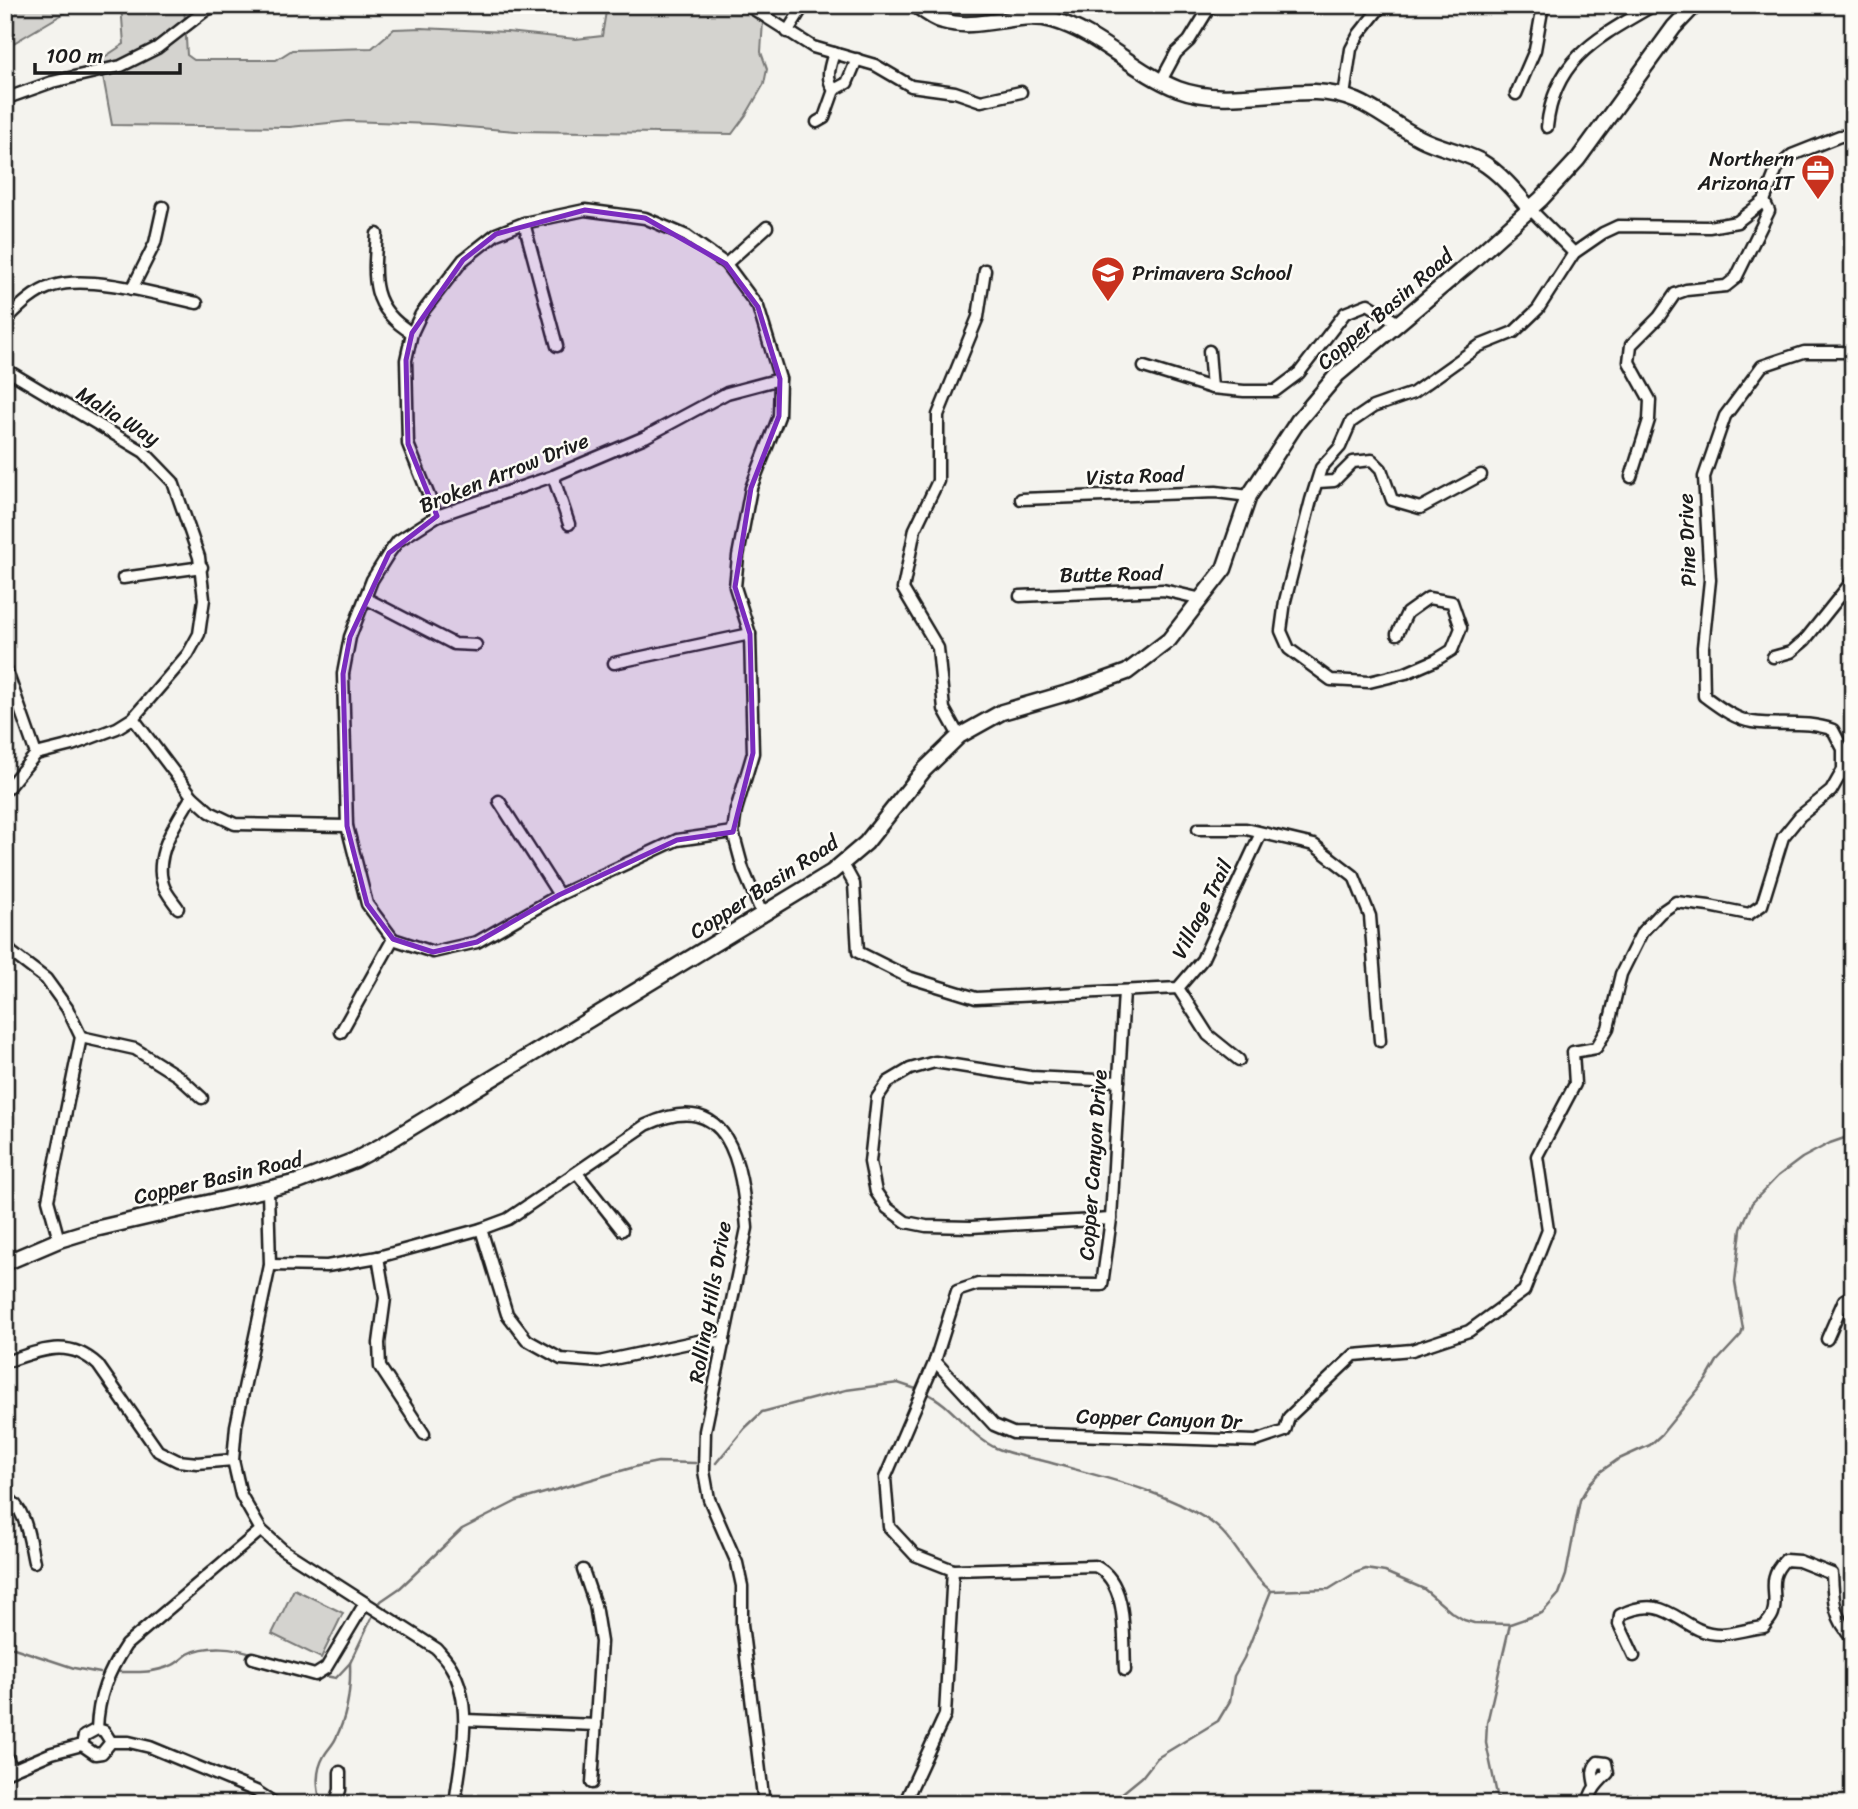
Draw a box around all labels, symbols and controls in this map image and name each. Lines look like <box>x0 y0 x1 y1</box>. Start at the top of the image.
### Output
scale bar <box>35 32 180 76</box>
text: 100 m <box>46 37 103 75</box>
place label: Northern Arizona IT <box>1697 140 1795 202</box>
office icon: Northern Arizona IT <box>1799 152 1837 201</box>
street label: Copper Basin Road <box>1308 237 1464 380</box>
school or university icon: Primavera School <box>1089 254 1127 303</box>
place label: Primavera School <box>1132 254 1293 292</box>
street label: Malia Way <box>68 375 168 457</box>
street label: Broken Arrow Drive <box>413 422 595 524</box>
street label: Vista Road <box>1085 455 1186 497</box>
street label: Pine Drive <box>1666 492 1708 587</box>
street label: Butte Road <box>1059 554 1165 594</box>
street label: Copper Basin Road <box>682 823 848 950</box>
street label: Village Trail <box>1161 852 1244 966</box>
street label: Copper Canyon Drive <box>1067 1068 1119 1262</box>
street label: Copper Basin Road <box>130 1140 308 1216</box>
street label: Rolling Hills Drive <box>677 1218 743 1386</box>
street label: Copper Canyon Dr <box>1076 1397 1244 1441</box>

